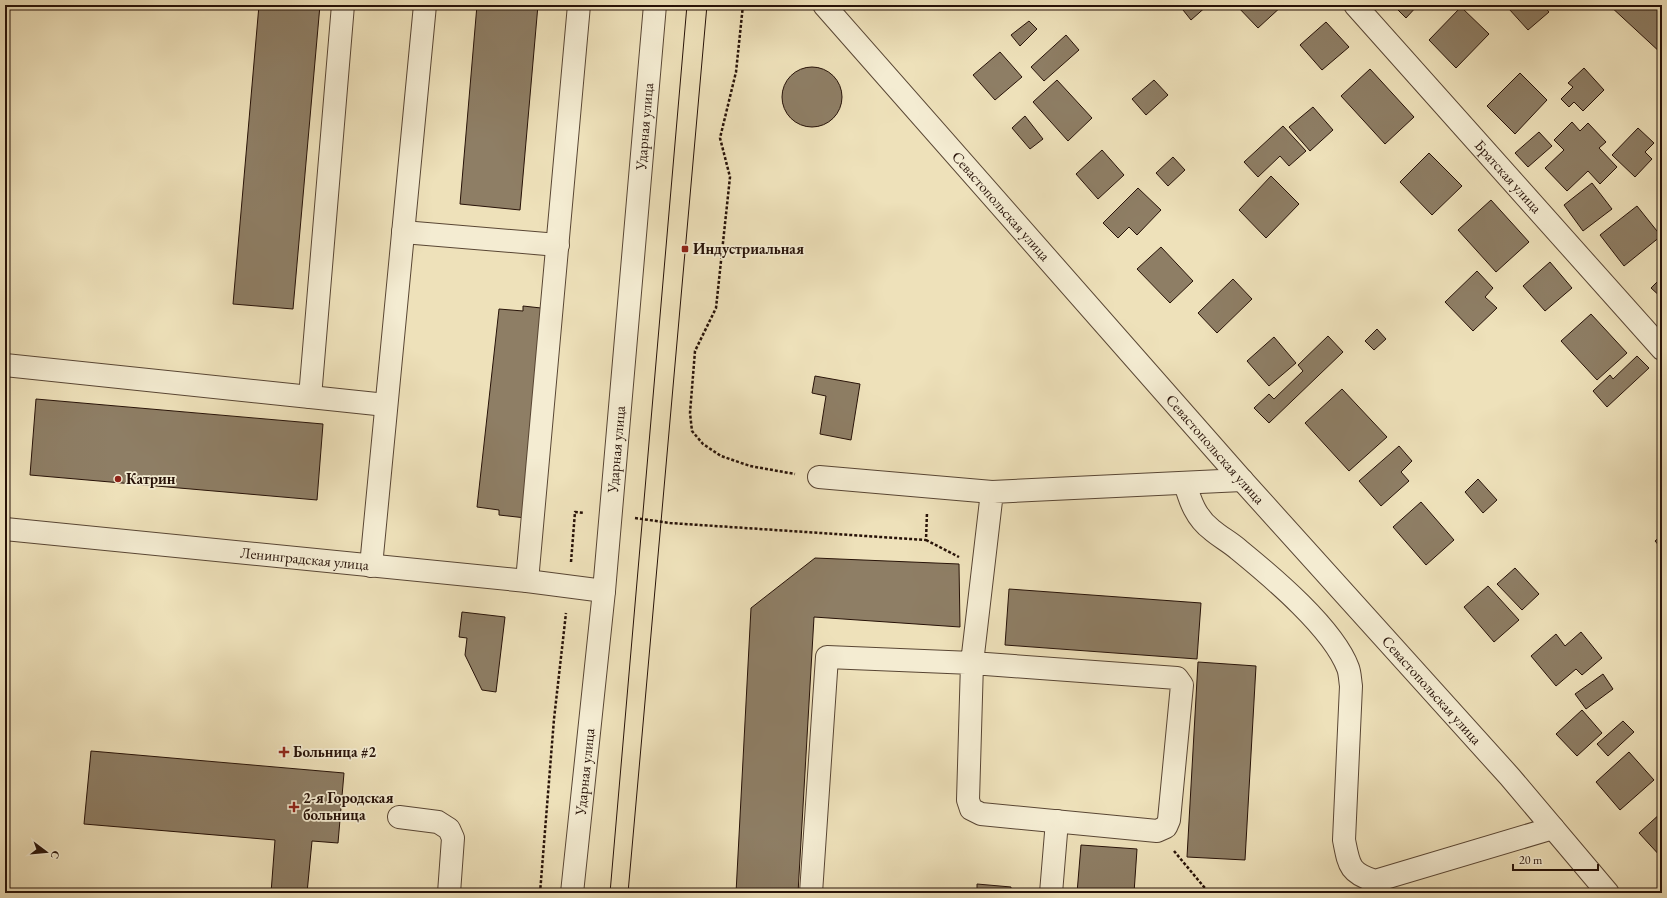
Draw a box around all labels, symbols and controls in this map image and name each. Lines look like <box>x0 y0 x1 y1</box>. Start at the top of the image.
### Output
street label: Ударная улица <box>631 82 657 172</box>
street label: Братская улица <box>1471 136 1546 217</box>
street label: Севастопольская улица <box>948 147 1055 265</box>
place label: Индустриальная <box>693 239 804 258</box>
marker: Индустриальная <box>680 244 690 254</box>
street label: Севастопольская улица <box>1162 390 1269 508</box>
street label: Ударная улица <box>603 405 629 494</box>
place label: Катрин <box>126 469 176 488</box>
marker: Катрин <box>113 474 123 484</box>
street label: Ленинградская улица <box>239 542 370 574</box>
street label: Севастопольская улица <box>1378 632 1486 748</box>
street label: Ударная улица <box>570 727 598 817</box>
place label: Больница #2 <box>293 742 376 761</box>
marker: Больница #2 <box>278 746 290 758</box>
place label: 2-я Городская больница <box>303 788 393 824</box>
marker: 2-я Городская больница <box>288 801 300 813</box>
north arrow <box>26 832 66 872</box>
scale bar <box>1513 846 1598 872</box>
text: С <box>48 849 63 861</box>
text: 20 m <box>1519 852 1543 868</box>

